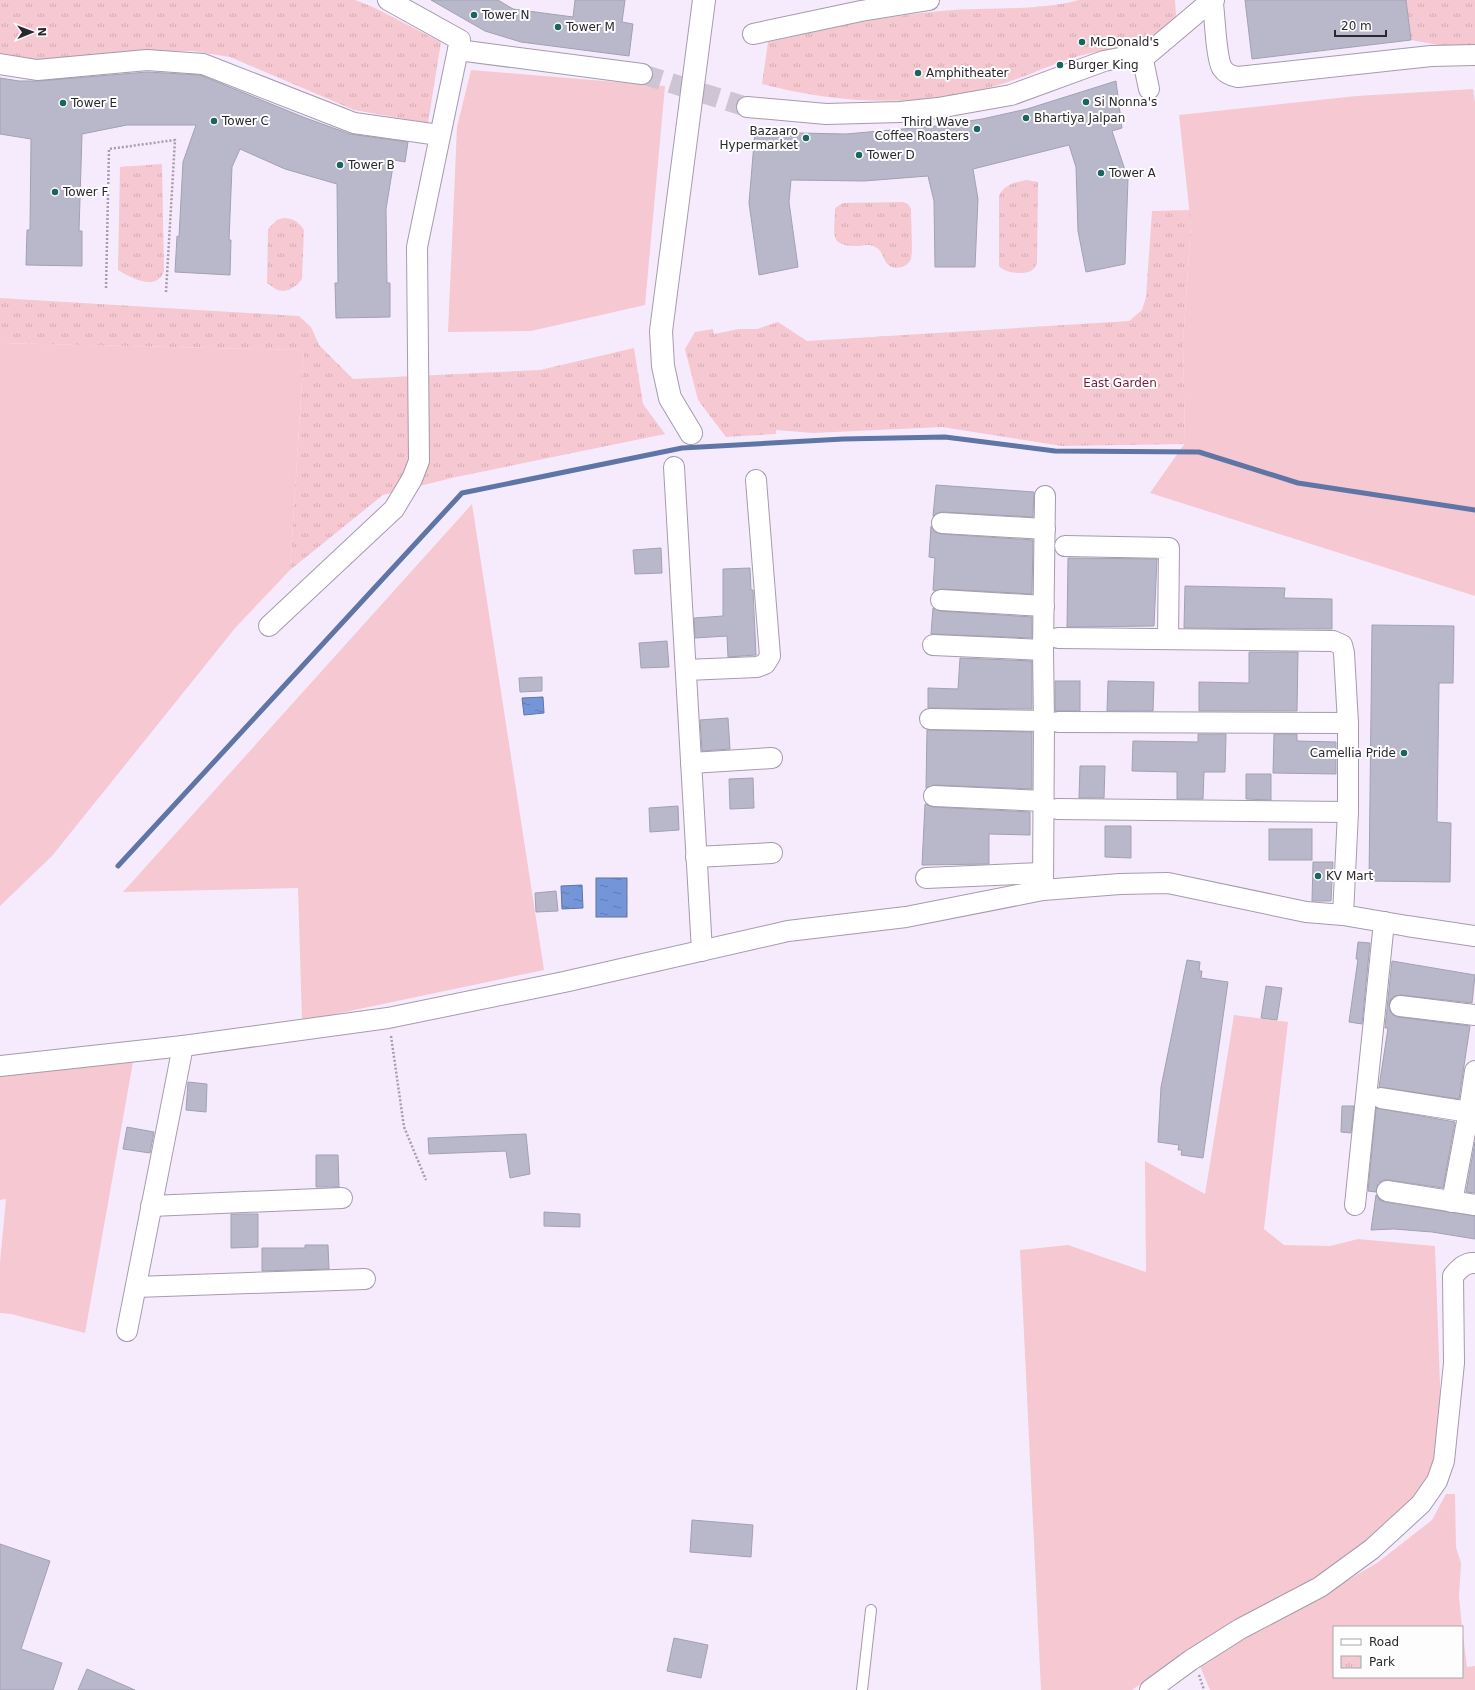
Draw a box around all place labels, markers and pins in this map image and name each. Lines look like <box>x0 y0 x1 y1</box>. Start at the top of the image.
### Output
place label: Tower N <box>481 8 530 22</box>
marker: Tower N <box>469 10 479 20</box>
place label: Tower M <box>565 20 615 34</box>
marker: Tower M <box>553 22 563 32</box>
place label: McDonald's <box>1090 35 1159 49</box>
marker: McDonald's <box>1077 37 1087 47</box>
place label: Burger King <box>1068 58 1139 72</box>
marker: Burger King <box>1055 60 1065 70</box>
place label: Amphitheater <box>926 66 1009 80</box>
marker: Amphitheater <box>913 68 923 78</box>
place label: Si Nonna's <box>1094 95 1157 109</box>
place label: Tower E <box>70 96 117 110</box>
marker: Si Nonna's <box>1081 97 1091 107</box>
marker: Tower E <box>58 98 68 108</box>
place label: Bhartiya Jalpan <box>1034 111 1125 125</box>
marker: Bhartiya Jalpan <box>1021 113 1031 123</box>
place label: Tower C <box>221 114 269 128</box>
place label: Third Wave Coffee Roasters <box>874 115 969 143</box>
marker: Tower C <box>209 116 219 126</box>
place label: Bazaaro Hypermarket <box>720 124 798 152</box>
marker: Third Wave Coffee Roasters <box>972 124 982 134</box>
marker: Bazaaro Hypermarket <box>801 133 811 143</box>
place label: Tower D <box>866 148 915 162</box>
marker: Tower D <box>854 150 864 160</box>
place label: Tower B <box>347 158 395 172</box>
marker: Tower B <box>335 160 345 170</box>
place label: Tower A <box>1108 166 1157 180</box>
marker: Tower A <box>1096 168 1106 178</box>
place label: Tower F <box>62 185 109 199</box>
marker: Tower F <box>50 187 60 197</box>
place label: Camellia Pride <box>1310 746 1396 760</box>
marker: Camellia Pride <box>1399 748 1409 758</box>
place label: KV Mart <box>1326 869 1374 883</box>
marker: KV Mart <box>1313 871 1323 881</box>

